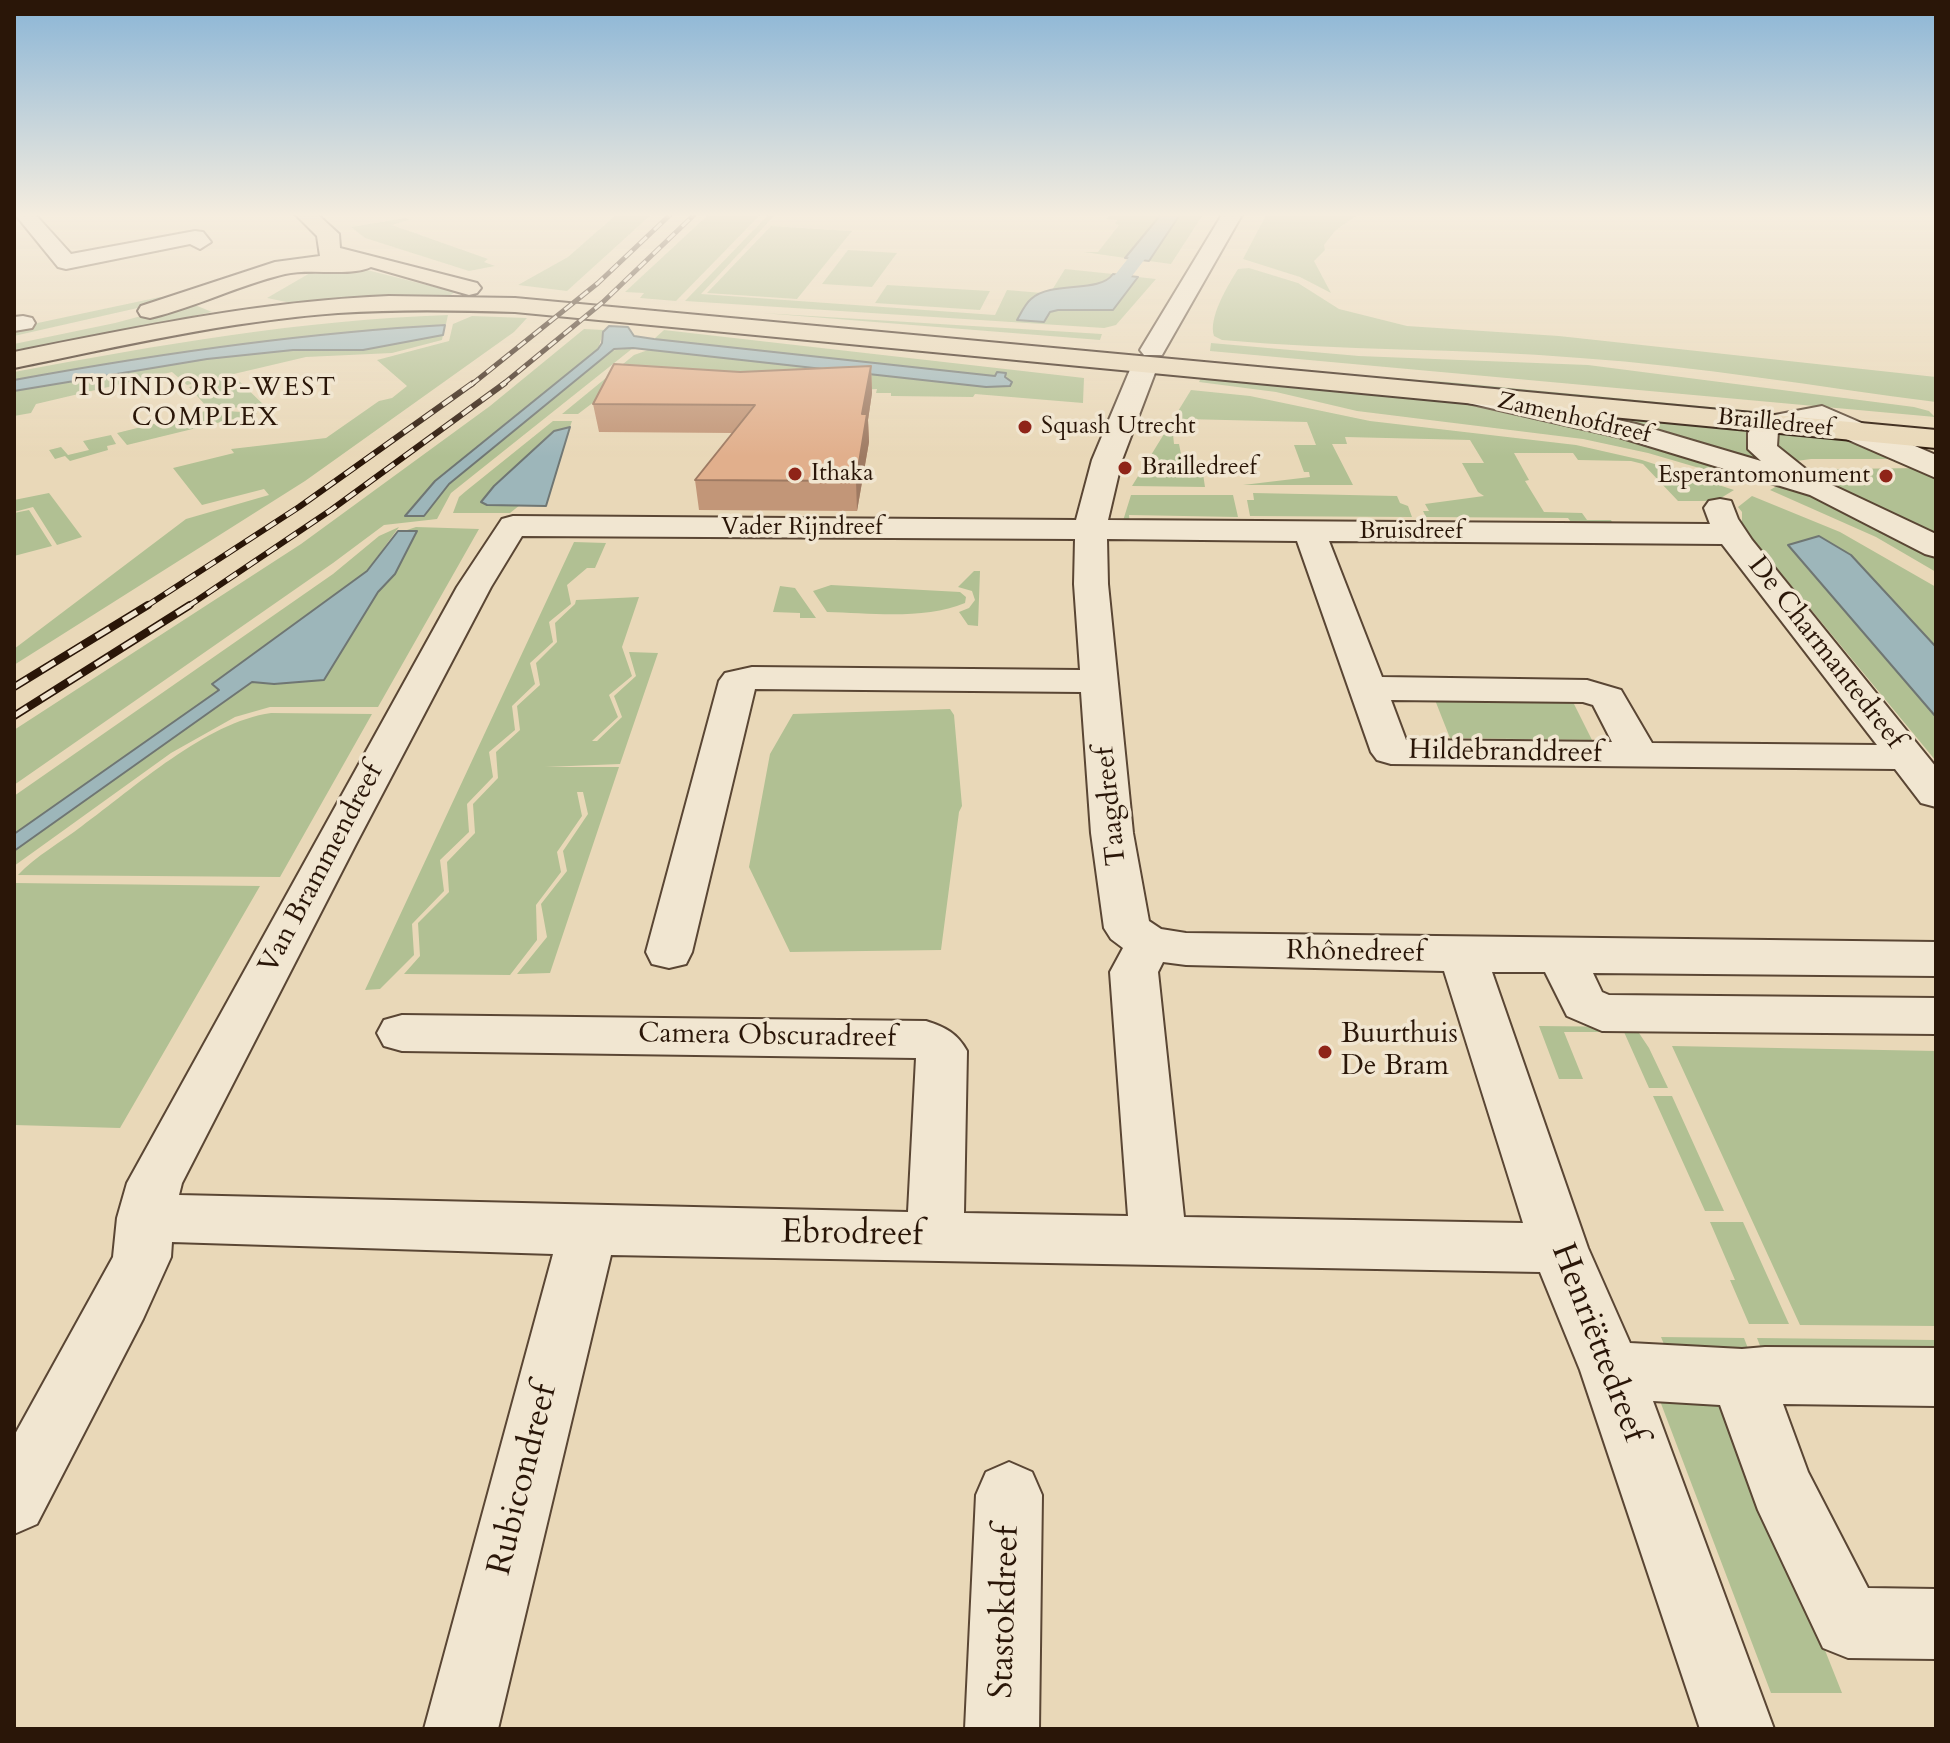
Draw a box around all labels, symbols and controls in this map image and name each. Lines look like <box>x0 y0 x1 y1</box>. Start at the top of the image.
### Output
district label: TUINDORP-WEST COMPLEX <box>75 373 337 434</box>
street label: Zamenhofdreef <box>1495 387 1653 451</box>
street label: Brailledreef <box>1716 404 1834 444</box>
place label: Squash Utrecht <box>1041 413 1196 441</box>
marker: Squash Utrecht <box>1016 418 1034 436</box>
place label: Brailledreef <box>1141 454 1257 482</box>
marker: Brailledreef <box>1116 459 1134 477</box>
place label: Ithaka <box>811 460 874 488</box>
place label: Esperantomonument <box>1658 462 1870 490</box>
marker: Ithaka <box>786 465 804 483</box>
marker: Esperantomonument <box>1877 467 1895 485</box>
street label: Vader Rijndreef <box>721 514 883 542</box>
street label: Bruisdreef <box>1359 518 1463 546</box>
street label: De Charmantedreef <box>1740 550 1910 756</box>
street label: Hildebranddreef <box>1408 735 1602 771</box>
street label: Taagdreef <box>1089 745 1135 867</box>
street label: Van Brammendreef <box>253 758 391 980</box>
street label: Rhônedreef <box>1286 935 1424 971</box>
street label: Camera Obscuradreef <box>638 1018 896 1056</box>
place label: Buurthuis De Bram <box>1341 1019 1458 1085</box>
marker: Buurthuis De Bram <box>1316 1043 1334 1061</box>
street label: Ebrodreef <box>781 1213 923 1257</box>
street label: Henriëttedreef <box>1540 1238 1654 1448</box>
street label: Rubicondreef <box>481 1380 567 1580</box>
street label: Stastokdreef <box>983 1525 1029 1699</box>

